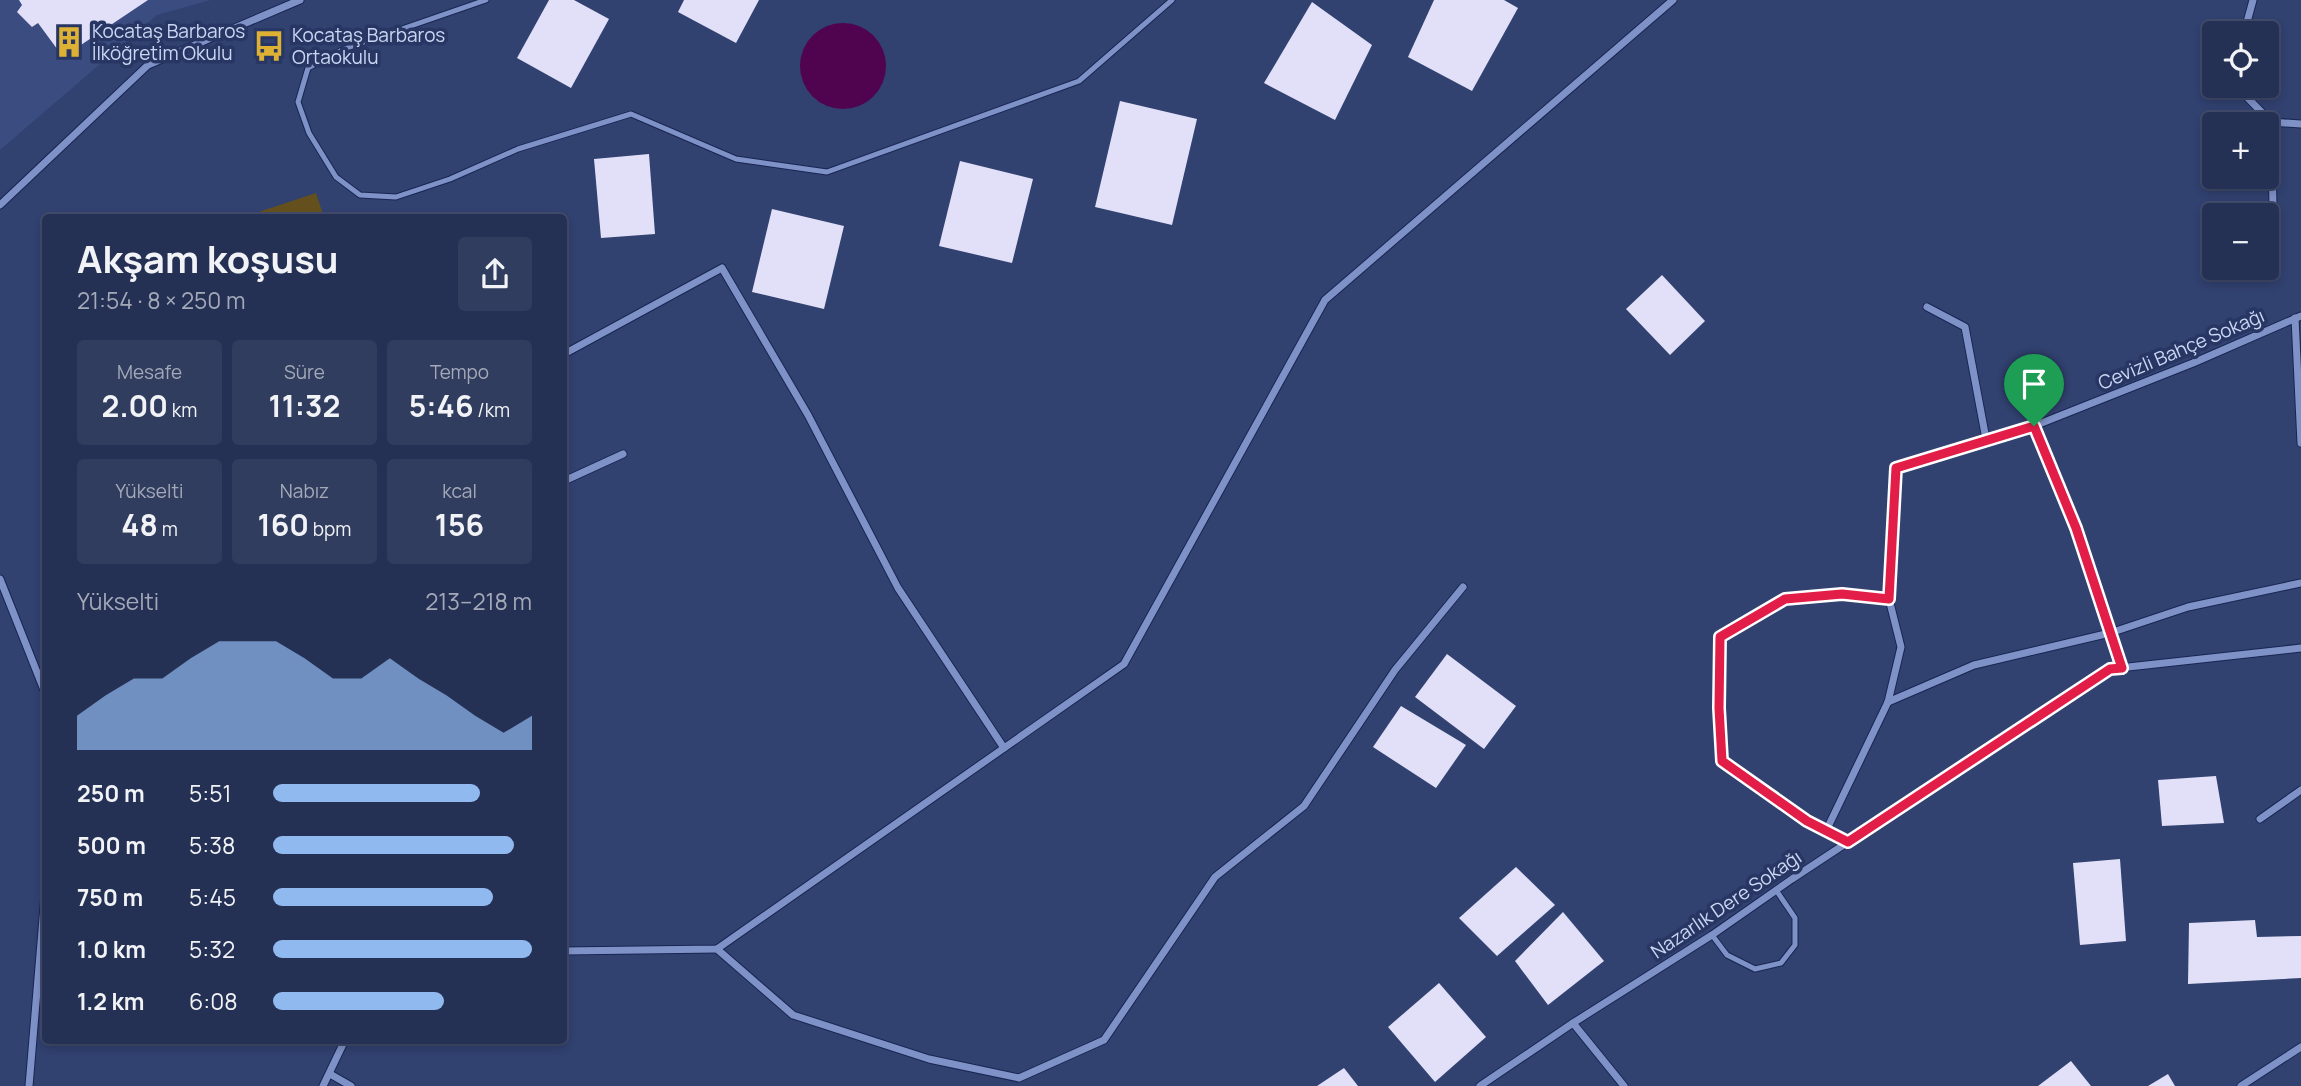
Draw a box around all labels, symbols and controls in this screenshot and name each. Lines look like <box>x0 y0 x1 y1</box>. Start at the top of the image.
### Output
place label: Kocataş Barbaros İlköğretim Okulu <box>92 18 245 66</box>
map controls <box>2202 21 2279 280</box>
button: locate <box>2202 21 2279 98</box>
place label: Kocataş Barbaros Ortaokulu <box>292 22 445 70</box>
building icon: Kocataş Barbaros İlköğretim Okulu <box>52 25 86 59</box>
bus stop icon: Kocataş Barbaros Ortaokulu <box>252 29 286 63</box>
button: + <box>2202 112 2279 189</box>
button: − <box>2202 203 2279 280</box>
text: Akşam koşusu <box>77 232 339 284</box>
button: share <box>458 237 532 311</box>
text: 21:54 · 8 × 250 m <box>77 284 246 316</box>
street label: Cevizli Bahçe Sokağı <box>2094 302 2268 396</box>
pin <box>2004 354 2064 426</box>
text: Mesafe <box>117 359 182 385</box>
text: Süre <box>284 359 325 385</box>
text: Tempo <box>430 359 489 385</box>
icon: arrive <box>2015 365 2053 403</box>
text: 2.00 <box>102 385 168 426</box>
text: 11:32 <box>269 385 340 426</box>
text: 5:46 <box>409 385 474 426</box>
text: km <box>168 397 197 423</box>
text: /km <box>474 397 510 423</box>
text: Yükselti <box>116 478 183 504</box>
text: Nabız <box>280 478 329 504</box>
text: kcal <box>442 478 477 504</box>
text: 48 <box>121 504 158 545</box>
text: 160 <box>258 504 309 545</box>
text: 156 <box>435 504 484 545</box>
text: m <box>158 516 178 542</box>
text: bpm <box>309 516 351 542</box>
text: Yükselti <box>77 585 159 617</box>
text: 213–218 m <box>425 585 532 617</box>
text: 250 m <box>77 777 145 809</box>
text: 5:51 <box>189 777 231 809</box>
text: 500 m <box>77 829 146 861</box>
text: 5:38 <box>189 829 235 861</box>
street label: Nazarlık Dere Sokağı <box>1646 844 1806 964</box>
text: 750 m <box>77 881 143 913</box>
text: 5:45 <box>189 881 236 913</box>
text: 1.0 km <box>77 933 146 965</box>
text: 5:32 <box>189 933 235 965</box>
text: 1.2 km <box>77 985 144 1017</box>
text: 6:08 <box>189 985 238 1017</box>

